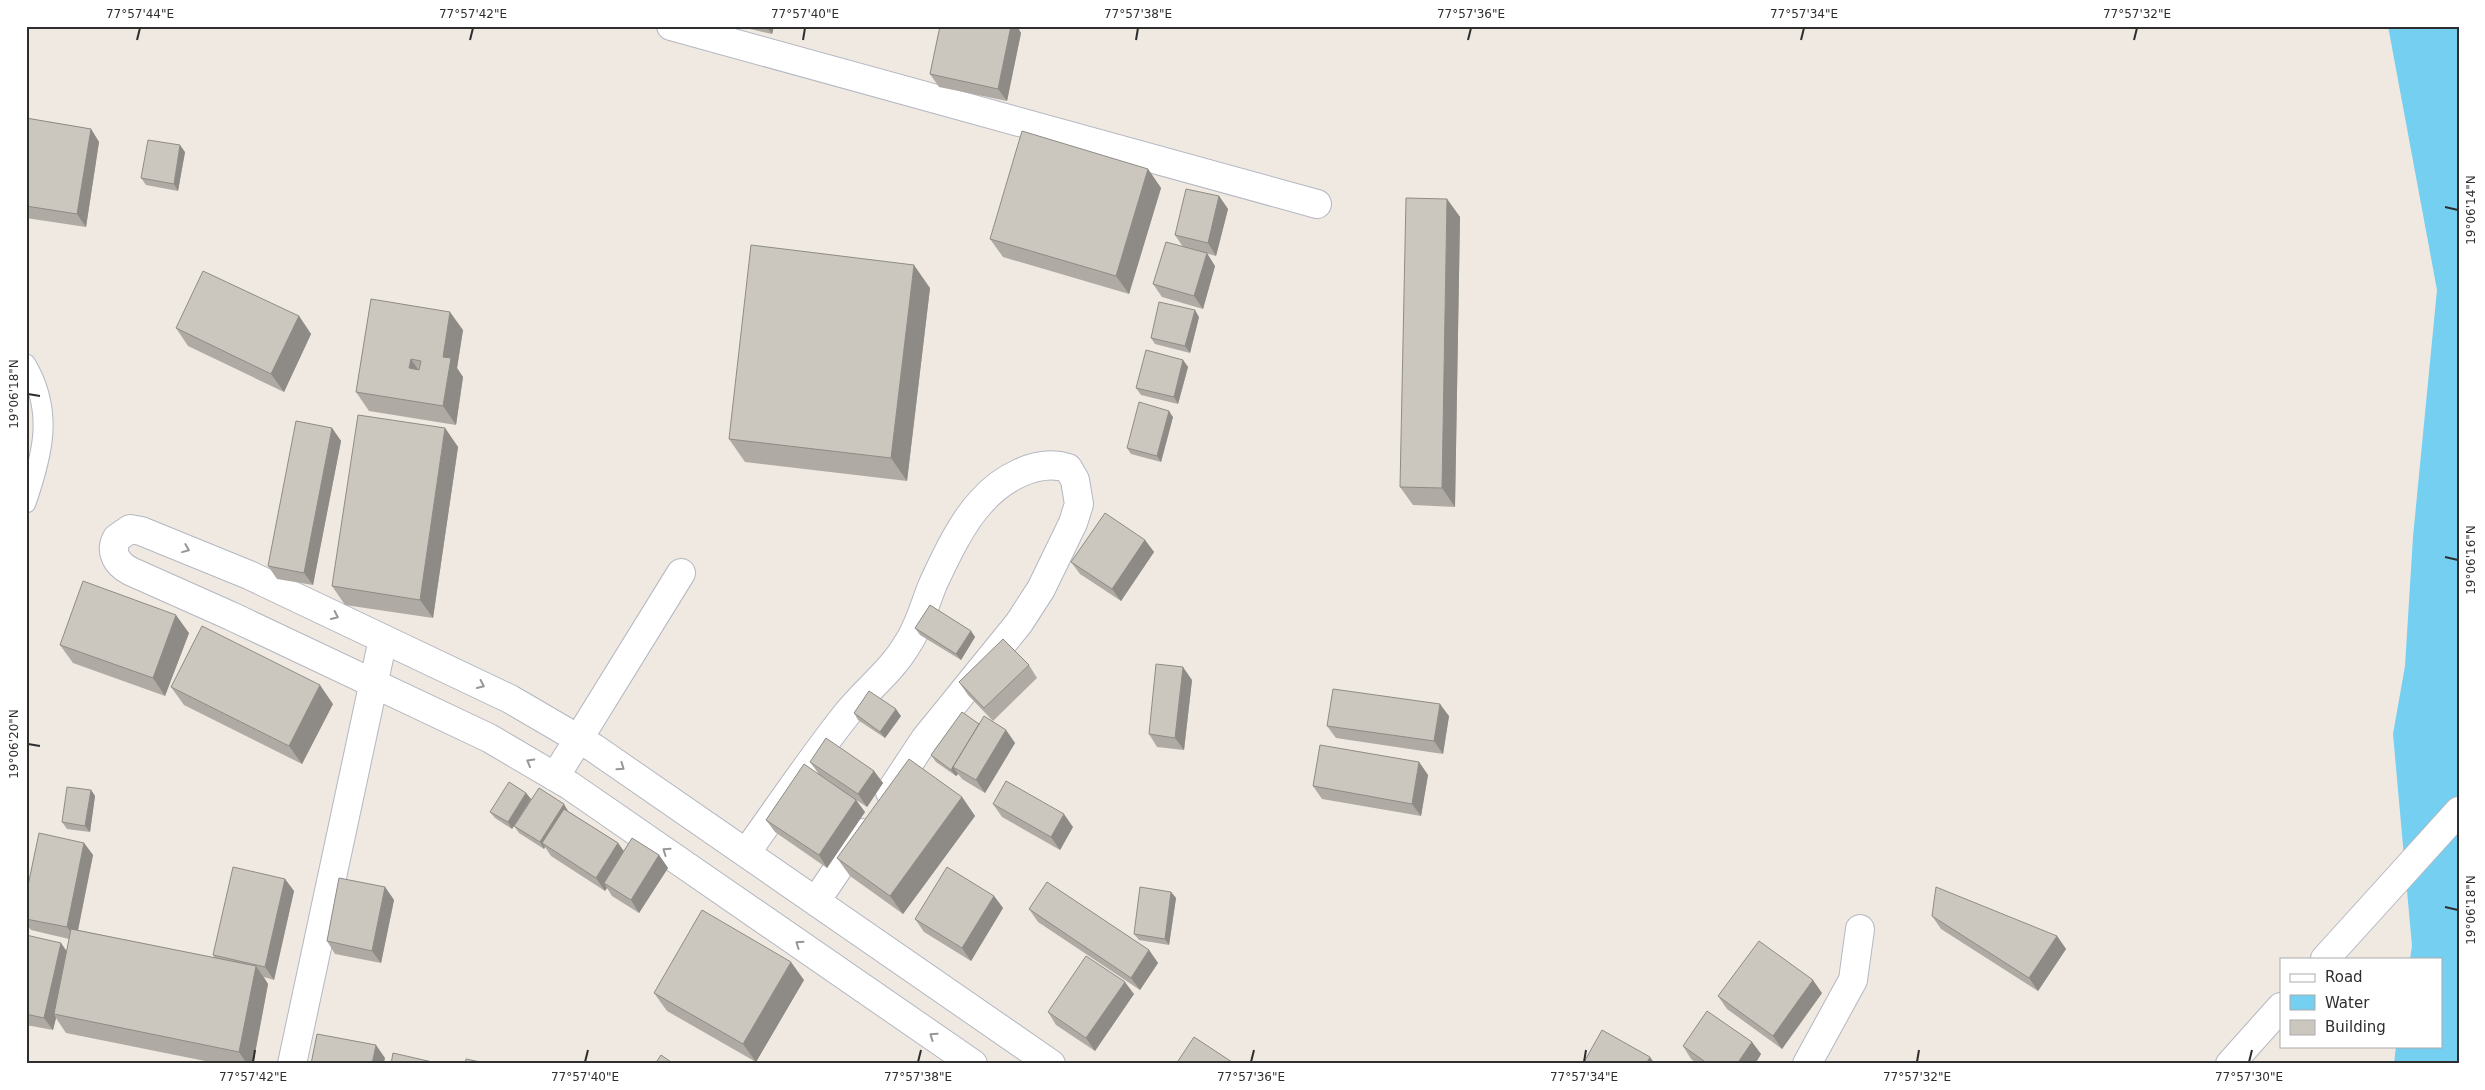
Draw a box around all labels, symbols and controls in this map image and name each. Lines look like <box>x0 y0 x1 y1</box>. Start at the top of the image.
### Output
text: 77°57'44"E <box>106 7 174 21</box>
text: 77°57'42"E <box>439 7 507 21</box>
text: 77°57'40"E <box>771 7 839 21</box>
text: 77°57'38"E <box>1104 7 1172 21</box>
text: 77°57'36"E <box>1437 7 1505 21</box>
text: 77°57'34"E <box>1770 7 1838 21</box>
text: 77°57'32"E <box>2103 7 2171 21</box>
text: 19°06'14"N <box>2464 175 2478 245</box>
text: 19°06'18"N <box>7 359 21 429</box>
text: 19°06'16"N <box>2464 525 2478 595</box>
one-way arrow <box>182 543 190 553</box>
one-way arrow <box>330 609 339 620</box>
one-way arrow <box>476 679 485 689</box>
text: 19°06'20"N <box>7 709 21 779</box>
one-way arrow <box>526 759 535 769</box>
one-way arrow <box>616 761 625 771</box>
one-way arrow <box>662 848 671 858</box>
text: 19°06'18"N <box>2464 875 2478 945</box>
one-way arrow <box>796 941 805 950</box>
legend <box>2280 958 2442 1048</box>
text: Road <box>2325 968 2363 986</box>
text: Water <box>2325 994 2370 1012</box>
text: Building <box>2325 1018 2386 1036</box>
one-way arrow <box>929 1033 939 1042</box>
text: 77°57'42"E <box>219 1070 287 1084</box>
text: 77°57'40"E <box>551 1070 619 1084</box>
text: 77°57'38"E <box>884 1070 952 1084</box>
text: 77°57'36"E <box>1217 1070 1285 1084</box>
text: 77°57'34"E <box>1550 1070 1618 1084</box>
text: 77°57'32"E <box>1883 1070 1951 1084</box>
text: 77°57'30"E <box>2215 1070 2283 1084</box>

